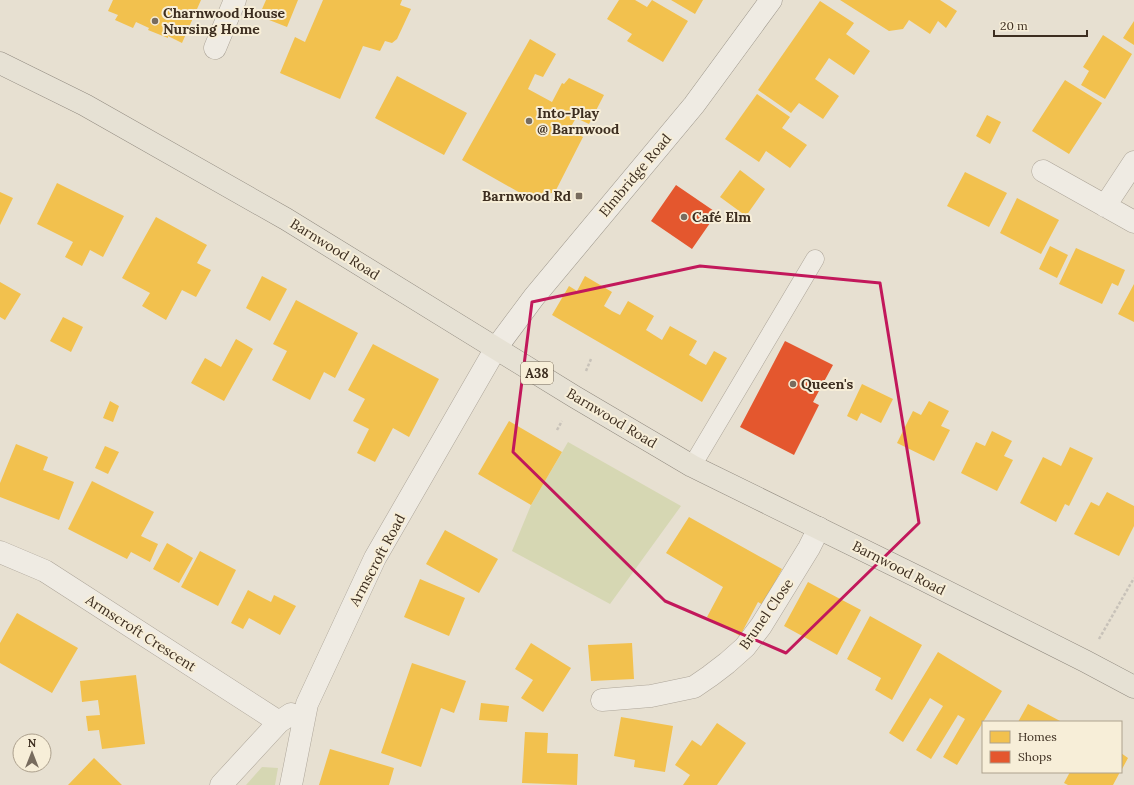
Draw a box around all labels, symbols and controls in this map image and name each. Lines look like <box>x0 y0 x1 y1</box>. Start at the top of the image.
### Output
place label: Charnwood House Nursing Home <box>163 4 286 38</box>
scale bar <box>994 12 1087 38</box>
marker: Charnwood House Nursing Home <box>150 16 160 26</box>
text: 20 m <box>1000 18 1028 33</box>
place label: Into-Play @ Barnwood <box>537 104 619 138</box>
marker: Into-Play @ Barnwood <box>524 116 534 126</box>
street label: Elmbridge Road <box>595 130 675 220</box>
place label: Barnwood Rd <box>482 187 571 205</box>
marker: Barnwood Rd <box>574 191 584 201</box>
place label: Café Elm <box>692 208 751 226</box>
marker: Café Elm <box>679 212 689 222</box>
street label: Barnwood Road <box>287 214 383 284</box>
road number: A38 <box>521 362 553 384</box>
place label: Queen's <box>801 375 854 393</box>
marker: Queen's <box>788 379 798 389</box>
street label: Barnwood Road <box>564 384 660 452</box>
street label: Armscroft Road <box>345 511 409 610</box>
street label: Barnwood Road <box>849 537 949 599</box>
street label: Brunel Close <box>735 575 797 653</box>
street label: Armscroft Crescent <box>82 590 200 676</box>
legend <box>982 721 1122 773</box>
text: Homes <box>1018 729 1057 744</box>
north arrow <box>12 733 52 773</box>
text: N <box>28 736 37 750</box>
text: Shops <box>1018 749 1052 764</box>

